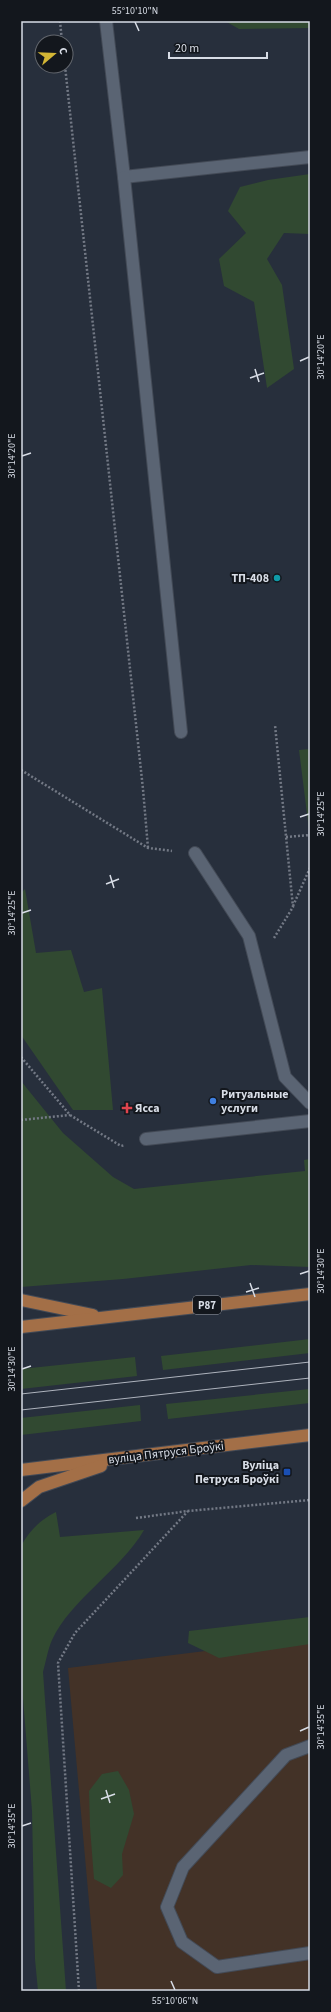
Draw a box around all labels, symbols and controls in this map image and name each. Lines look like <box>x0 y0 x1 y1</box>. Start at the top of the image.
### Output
text: 55°10'10"N <box>112 4 158 18</box>
north arrow <box>34 34 74 74</box>
scale bar <box>169 34 267 60</box>
text: 20 m <box>175 40 199 57</box>
text: С <box>55 45 71 57</box>
text: 30°14'20"E <box>314 334 328 380</box>
text: 30°14'20"E <box>5 433 19 479</box>
place label: ТП-408 <box>231 570 269 587</box>
marker: ТП-408 <box>272 573 282 583</box>
text: 30°14'25"E <box>314 791 328 837</box>
text: 30°14'25"E <box>5 890 19 936</box>
place label: Ритуальные услуги <box>221 1086 289 1117</box>
marker: Ритуальные услуги <box>208 1096 218 1106</box>
place label: Ясса <box>135 1100 160 1117</box>
marker: Ясса <box>122 1103 132 1113</box>
text: 30°14'30"E <box>314 1248 328 1294</box>
road number: Р87 <box>193 1296 221 1314</box>
text: 30°14'30"E <box>5 1346 19 1392</box>
street label: вуліца Пятруся Броўкі <box>107 1437 225 1469</box>
place label: Вуліца Петруся Броўкі <box>195 1457 279 1488</box>
marker: Вуліца Петруся Броўкі <box>282 1467 292 1477</box>
text: 30°14'35"E <box>314 1704 328 1750</box>
text: 30°14'35"E <box>5 1803 19 1849</box>
text: 55°10'06"N <box>152 1994 198 2008</box>

